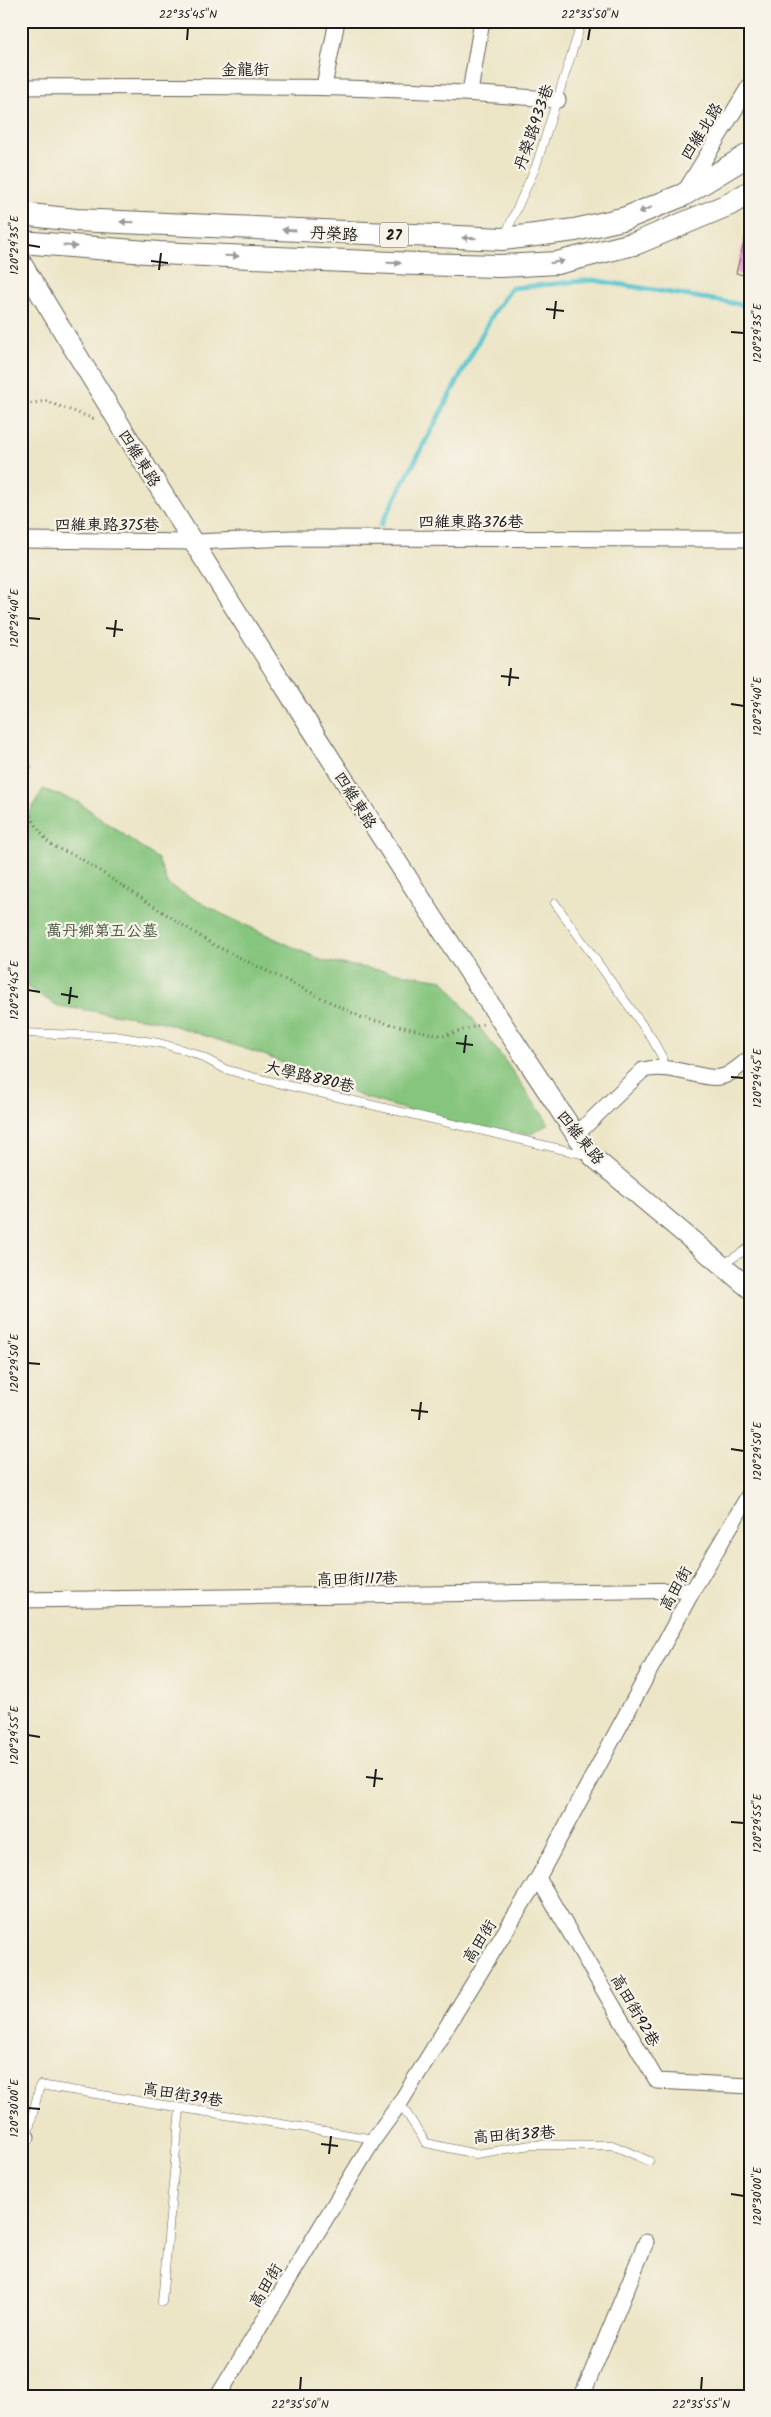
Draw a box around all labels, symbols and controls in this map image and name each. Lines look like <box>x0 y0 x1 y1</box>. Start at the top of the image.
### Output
text: 22°35'45"N <box>159 5 217 24</box>
text: 22°35'50"N <box>561 5 619 24</box>
street label: 金龍街 <box>221 58 269 83</box>
street label: 丹榮路933巷 <box>508 81 561 174</box>
street label: 四維北路 <box>675 98 730 166</box>
one-way arrow <box>638 207 653 215</box>
text: 120°29'35"E <box>5 214 24 275</box>
one-way arrow <box>119 218 135 226</box>
street label: 丹榮路 <box>309 221 359 248</box>
road number: 27 <box>380 222 408 248</box>
one-way arrow <box>281 226 297 234</box>
one-way arrow <box>461 234 477 242</box>
one-way arrow <box>62 242 78 250</box>
one-way arrow <box>224 253 240 261</box>
one-way arrow <box>549 258 565 266</box>
one-way arrow <box>387 259 403 267</box>
text: 120°29'35"E <box>748 302 767 363</box>
street label: 四維東路 <box>111 425 166 493</box>
street label: 四維東路376巷 <box>418 510 524 535</box>
street label: 四維東路375巷 <box>54 513 160 538</box>
text: 120°29'40"E <box>5 588 24 647</box>
text: 120°29'40"E <box>748 676 767 735</box>
street label: 四維東路 <box>327 767 382 835</box>
park label: 萬丹鄉第五公墓 <box>46 919 158 944</box>
text: 120°29'45"E <box>5 959 24 1020</box>
text: 120°29'45"E <box>748 1047 767 1108</box>
street label: 大學路880巷 <box>262 1055 357 1100</box>
street label: 四維東路 <box>550 1105 610 1171</box>
text: 120°29'50"E <box>5 1333 24 1392</box>
text: 120°29'50"E <box>748 1421 767 1480</box>
street label: 高田街 <box>654 1562 699 1616</box>
street label: 高田街117巷 <box>316 1566 398 1593</box>
text: 120°29'55"E <box>5 1704 24 1765</box>
text: 120°29'55"E <box>748 1792 767 1853</box>
street label: 高田街 <box>457 1915 504 1969</box>
street label: 高田街92巷 <box>604 1969 666 2052</box>
street label: 高田街39巷 <box>141 2077 225 2114</box>
text: 120°30'00"E <box>5 2078 24 2137</box>
street label: 高田街38巷 <box>472 2120 556 2151</box>
text: 120°30'00"E <box>748 2166 767 2225</box>
street label: 高田街 <box>243 2259 289 2313</box>
text: 22°35'50"N <box>271 2395 329 2414</box>
text: 22°35'55"N <box>672 2395 730 2414</box>

